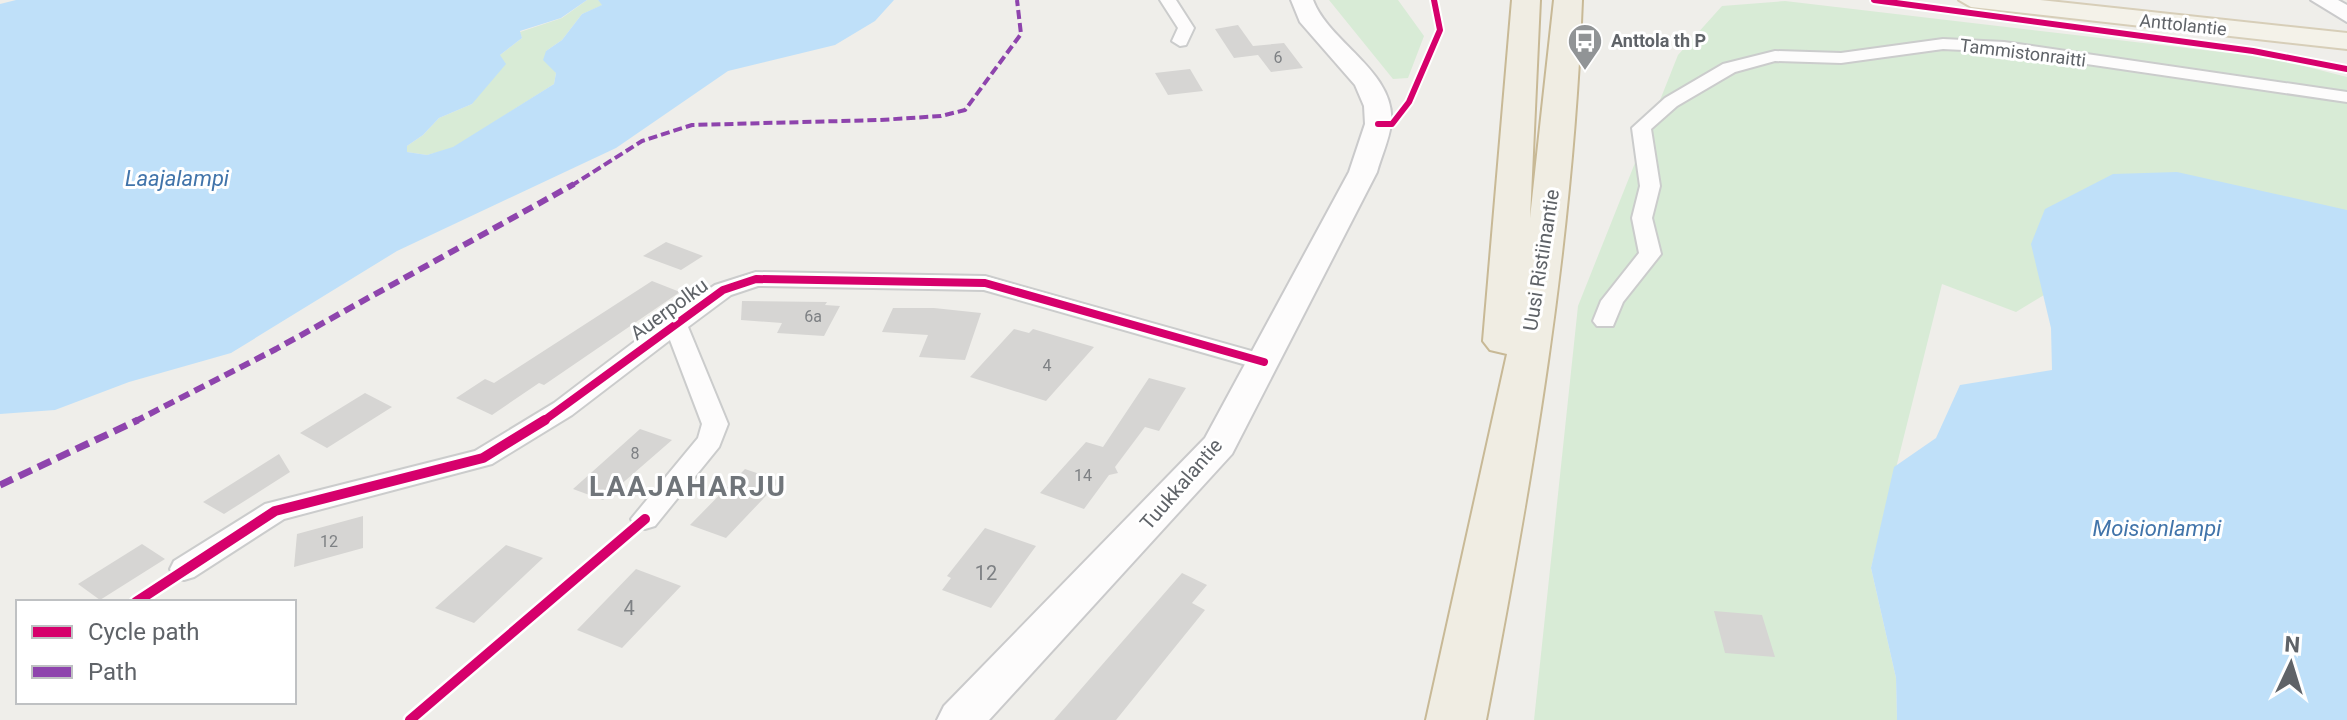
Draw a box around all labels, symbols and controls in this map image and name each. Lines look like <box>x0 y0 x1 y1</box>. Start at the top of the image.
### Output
street label: Anttolantie <box>2138 9 2228 40</box>
bus stop icon: Anttola th P <box>1566 22 1604 72</box>
place label: Anttola th P <box>1611 30 1706 51</box>
street label: Tammistonraitti <box>1959 34 2087 71</box>
house number: 6 <box>1274 48 1283 67</box>
water label: Laajalampi <box>125 166 230 191</box>
street label: Uusi Ristiinantie <box>1518 188 1564 332</box>
street label: Auerpolku <box>626 273 712 345</box>
house number: 6a <box>804 307 822 326</box>
house number: 4 <box>1043 356 1052 375</box>
street label: Tuukkalantie <box>1135 433 1227 535</box>
house number: 8 <box>631 444 640 463</box>
house number: 14 <box>1074 466 1092 485</box>
district label: LAAJAHARJU <box>589 470 787 503</box>
water label: Moisionlampi <box>2093 516 2222 541</box>
house number: 12 <box>320 532 338 551</box>
house number: 12 <box>975 561 997 585</box>
house number: 4 <box>623 596 635 620</box>
legend <box>16 600 296 704</box>
text: Cycle path <box>88 618 200 646</box>
north arrow <box>2251 624 2331 704</box>
text: N <box>2284 632 2301 658</box>
text: Path <box>88 658 137 686</box>

